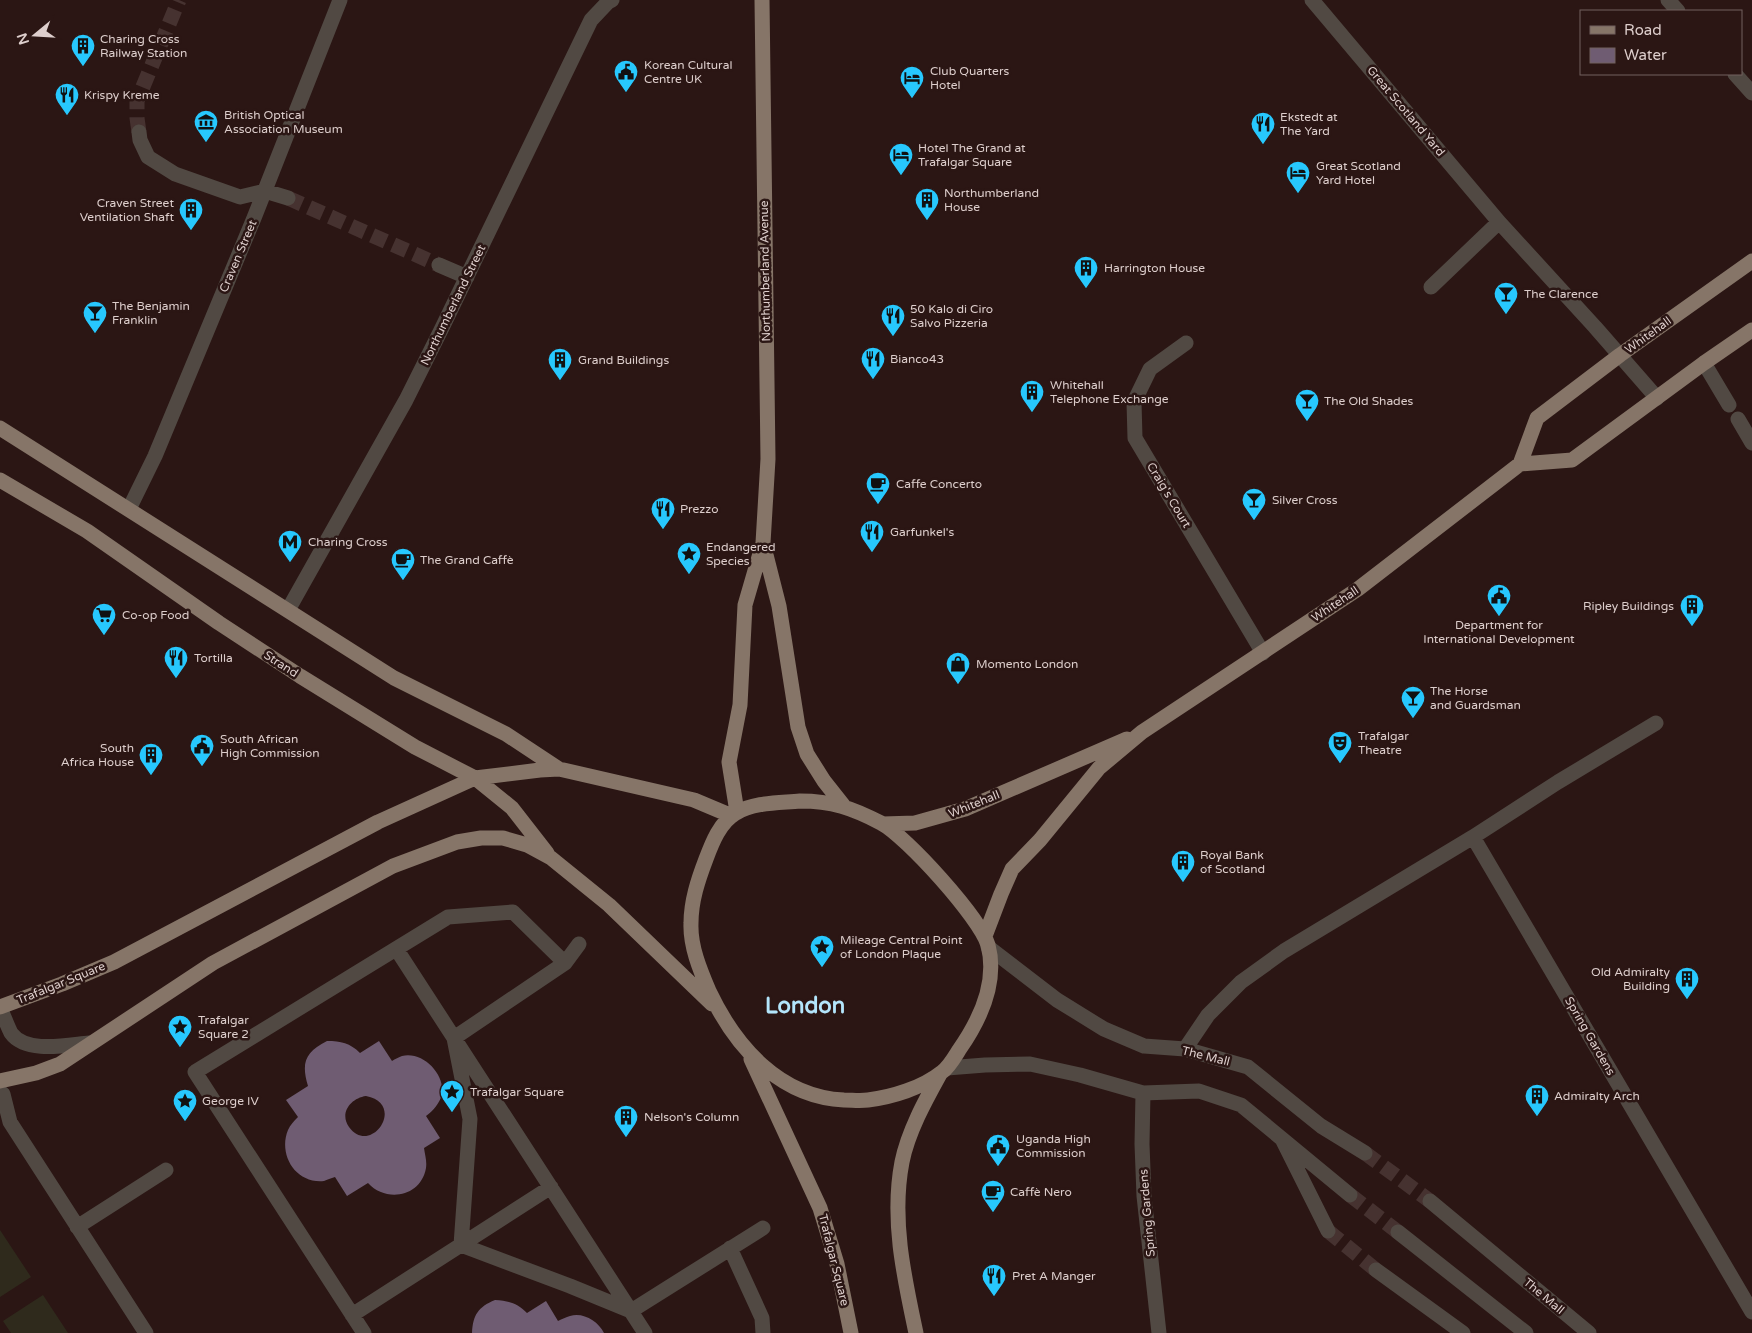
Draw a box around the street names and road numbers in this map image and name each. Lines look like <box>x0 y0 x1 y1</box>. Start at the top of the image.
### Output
street label: Great Scotland Yard <box>1364 63 1448 159</box>
street label: Northumberland Avenue <box>757 200 773 342</box>
street label: Craven Street <box>216 217 260 294</box>
street label: Northumberland Street <box>418 242 489 368</box>
street label: Whitehall <box>1622 314 1674 356</box>
street label: Craig's Court <box>1144 460 1194 531</box>
street label: Whitehall <box>1309 583 1361 625</box>
street label: Strand <box>261 648 301 680</box>
street label: Whitehall <box>946 787 1002 821</box>
street label: Trafalgar Square <box>15 959 107 1007</box>
street label: Spring Gardens <box>1562 994 1618 1078</box>
street label: The Mall <box>1181 1043 1231 1069</box>
street label: Spring Gardens <box>1136 1168 1158 1258</box>
street label: Trafalgar Square <box>816 1213 852 1308</box>
street label: The Mall <box>1521 1275 1567 1317</box>

